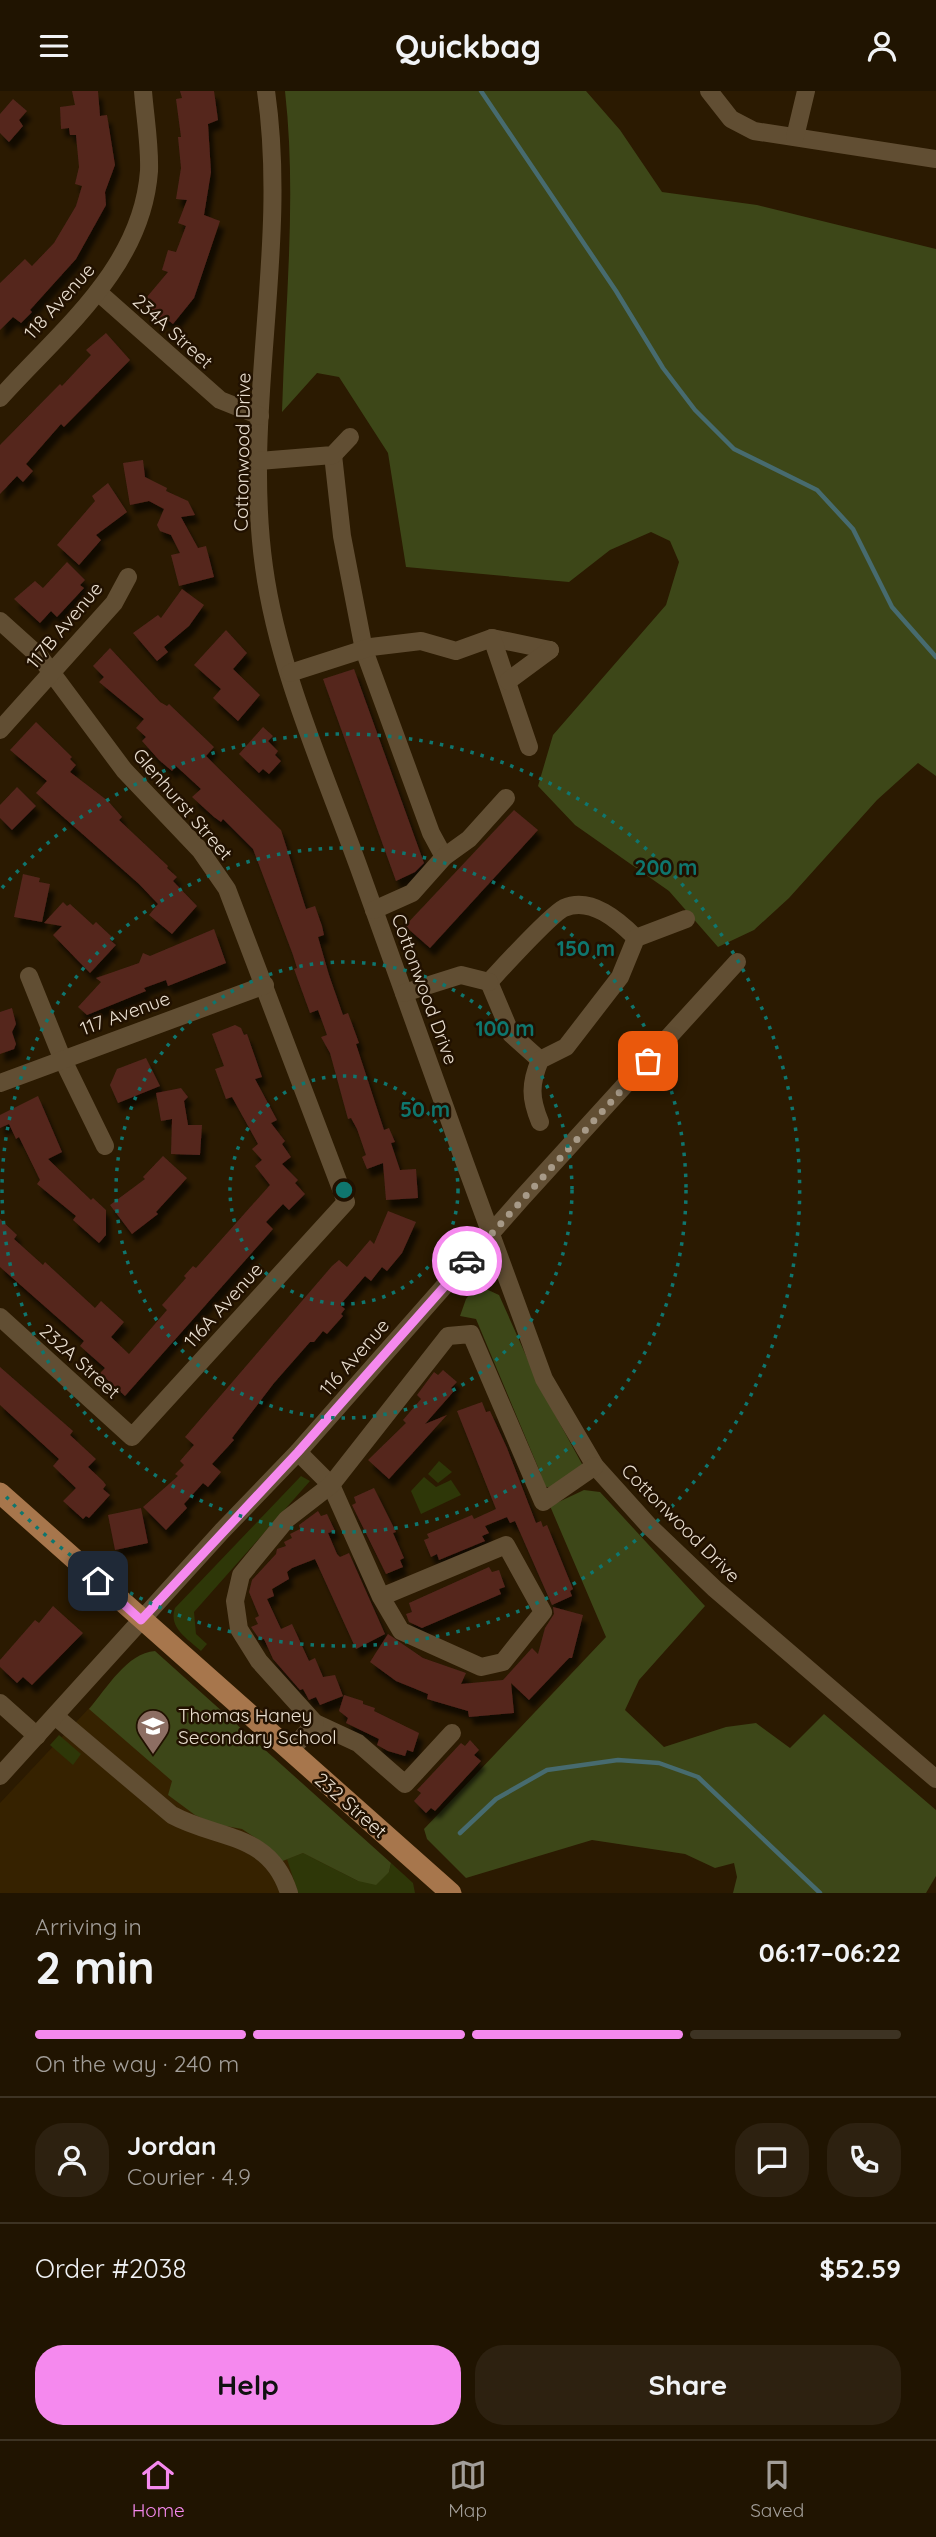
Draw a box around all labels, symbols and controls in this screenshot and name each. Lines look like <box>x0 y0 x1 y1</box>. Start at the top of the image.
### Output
text: Quickbag <box>395 26 541 66</box>
icon: menu <box>35 27 73 65</box>
icon: person <box>863 27 901 65</box>
street label: 118 Avenue <box>18 258 100 344</box>
street label: 234A Street <box>128 289 218 373</box>
street label: Cottonwood Drive <box>229 372 255 532</box>
street label: 117B Avenue <box>21 577 107 673</box>
street label: Glenhurst Street <box>128 743 238 865</box>
text: 200 m <box>635 854 697 880</box>
street label: Cottonwood Drive <box>387 910 463 1068</box>
text: 150 m <box>557 935 615 961</box>
street label: 117 Avenue <box>77 986 173 1040</box>
text: 100 m <box>475 1015 535 1041</box>
pin <box>618 1031 678 1091</box>
icon: bag <box>629 1042 667 1080</box>
text: 50 m <box>400 1096 450 1122</box>
centre of rings <box>332 1178 356 1202</box>
courier <box>432 1226 502 1296</box>
icon: car <box>448 1242 486 1280</box>
street label: 116A Avenue <box>178 1257 268 1353</box>
street label: 116 Avenue <box>314 1313 394 1401</box>
street label: 232A Street <box>35 1318 125 1404</box>
street label: Cottonwood Drive <box>616 1458 746 1588</box>
pin <box>68 1551 128 1611</box>
icon: home <box>79 1562 117 1600</box>
place label: Thomas Haney Secondary School <box>178 1703 337 1749</box>
school or university icon: Thomas Haney Secondary School <box>134 1707 172 1756</box>
street label: 232 Street <box>310 1767 392 1843</box>
text: Arriving in <box>35 1912 142 1941</box>
text: 06:17–06:22 <box>759 1936 901 1969</box>
text: 2 min <box>35 1938 155 1996</box>
text: On the way · 240 m <box>35 2049 239 2078</box>
button: person <box>35 2123 109 2197</box>
button: chat <box>735 2123 809 2197</box>
button: phone <box>827 2123 901 2197</box>
text: Jordan <box>127 2129 216 2162</box>
text: Courier · 4.9 <box>127 2162 251 2191</box>
text: Order #2038 <box>35 2252 186 2285</box>
text: $52.59 <box>819 2252 901 2285</box>
button: Help <box>35 2345 461 2425</box>
button: Share <box>475 2345 901 2425</box>
tab: Home <box>132 2456 185 2522</box>
tab: Map <box>448 2456 487 2522</box>
tab: Saved <box>750 2456 804 2522</box>

